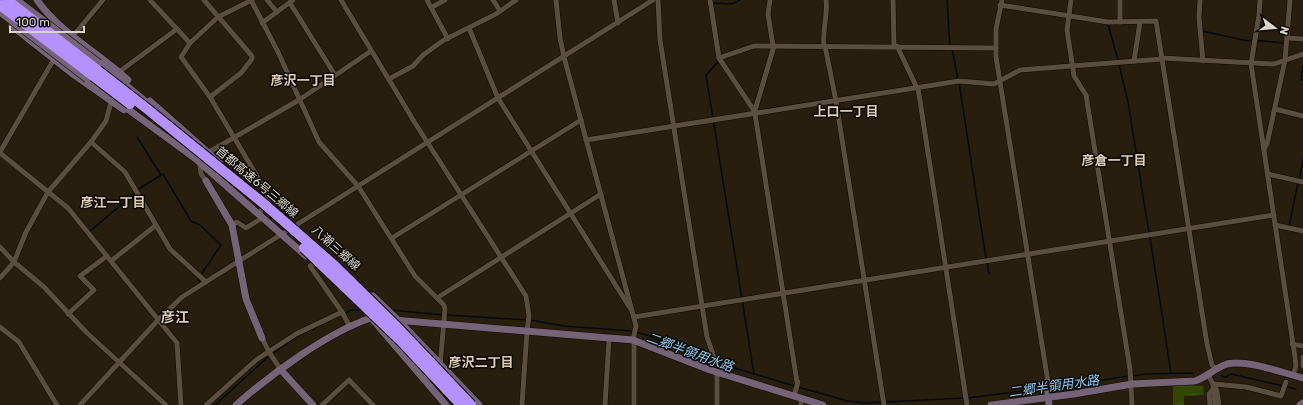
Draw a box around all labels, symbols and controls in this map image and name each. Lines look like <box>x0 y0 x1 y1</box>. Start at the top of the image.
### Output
scale bar <box>10 8 84 34</box>
north arrow <box>1255 8 1295 48</box>
text: 100 m <box>16 15 50 29</box>
text: N <box>1277 25 1291 36</box>
district label: 彦沢一丁目 <box>270 73 336 88</box>
district label: 上口一丁目 <box>813 104 879 119</box>
street label: 首都高速6号三郷線 <box>213 143 301 221</box>
district label: 彦倉一丁目 <box>1081 153 1147 168</box>
district label: 彦江一丁目 <box>80 195 146 210</box>
street label: 八潮三郷線 <box>309 223 363 273</box>
district label: 彦江 <box>161 309 189 326</box>
water label: 二郷半領用水路 <box>645 329 736 375</box>
district label: 彦沢二丁目 <box>448 355 514 370</box>
water label: 二郷半領用水路 <box>1008 372 1101 400</box>

